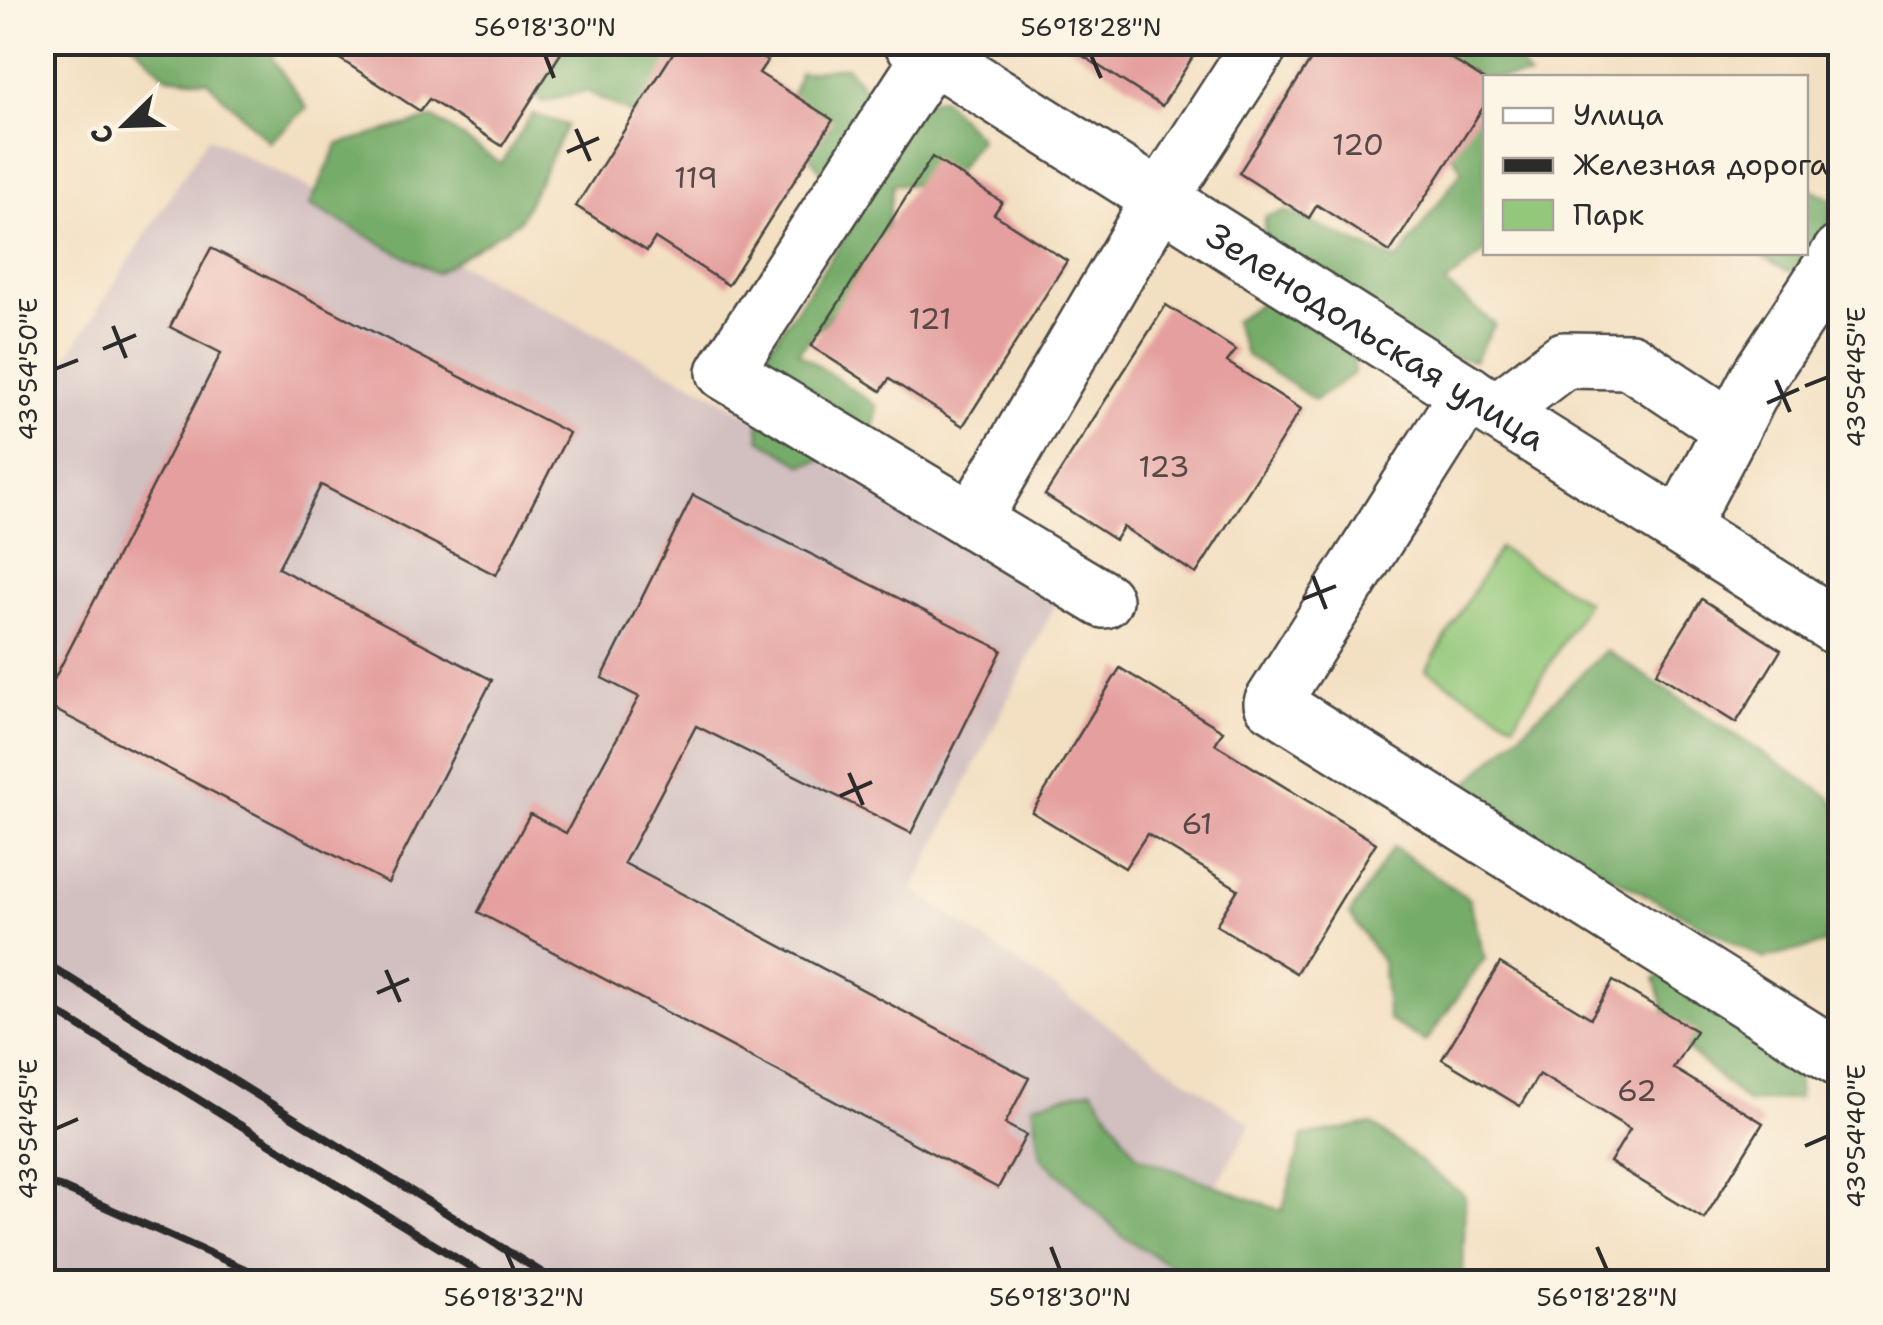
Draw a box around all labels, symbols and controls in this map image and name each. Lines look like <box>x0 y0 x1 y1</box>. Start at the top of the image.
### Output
text: 56°18'30"N <box>474 10 616 44</box>
text: 56°18'28"N <box>1020 10 1162 44</box>
north arrow <box>75 75 175 175</box>
legend <box>1483 75 1808 255</box>
text: Улица <box>1573 94 1664 135</box>
text: С <box>81 119 123 150</box>
house number: 120 <box>1332 124 1384 165</box>
text: Железная дорога <box>1573 144 1829 185</box>
house number: 119 <box>674 157 718 198</box>
text: Парк <box>1573 194 1644 235</box>
street label: Зеленодольская улица <box>1198 211 1556 461</box>
text: 43°54'50"E <box>11 298 45 440</box>
house number: 121 <box>908 298 952 339</box>
text: 43°54'45"E <box>1839 307 1873 447</box>
house number: 123 <box>1138 446 1190 487</box>
house number: 61 <box>1181 803 1213 844</box>
text: 43°54'45"E <box>11 1059 45 1199</box>
text: 43°54'40"E <box>1839 1064 1873 1208</box>
house number: 62 <box>1617 1070 1657 1111</box>
text: 56°18'32"N <box>444 1280 584 1314</box>
text: 56°18'30"N <box>989 1280 1131 1314</box>
text: 56°18'28"N <box>1536 1280 1678 1314</box>

